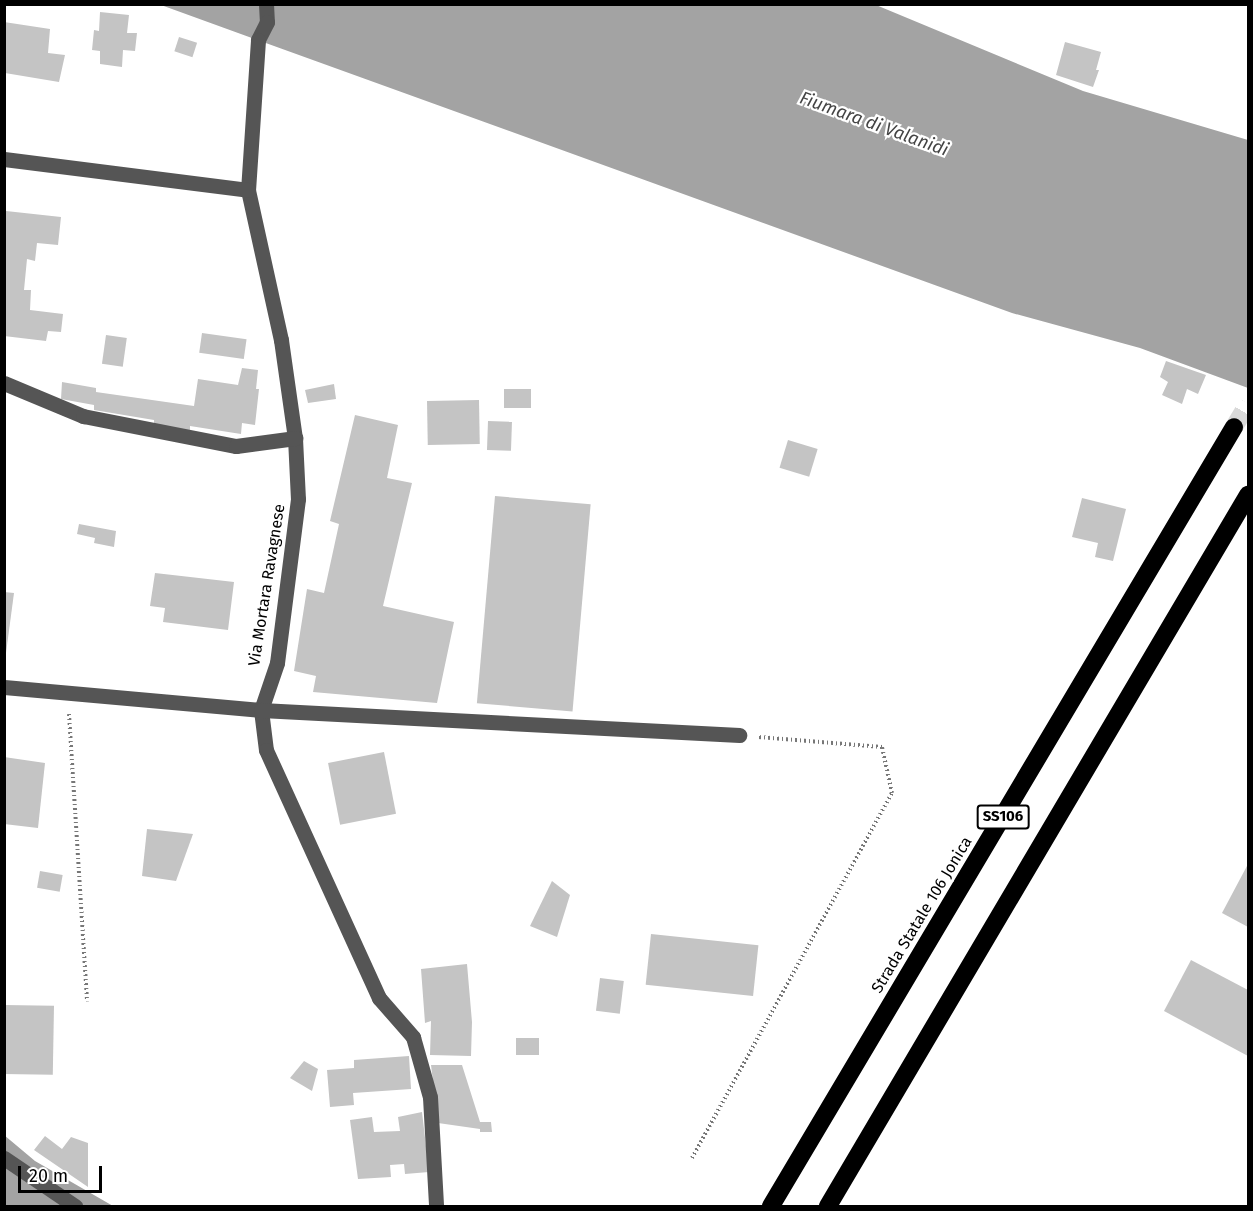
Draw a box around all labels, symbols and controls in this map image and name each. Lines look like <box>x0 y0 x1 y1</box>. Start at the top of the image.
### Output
water label: Fiumara di Valanidi <box>797 87 951 161</box>
street label: Via Mortara Ravagnese <box>245 503 289 667</box>
road number: SS106 <box>976 805 1030 829</box>
street label: Strada Statale 106 Jonica <box>868 833 976 997</box>
scale bar <box>21 1154 105 1192</box>
text: 20 m <box>29 1165 68 1187</box>

